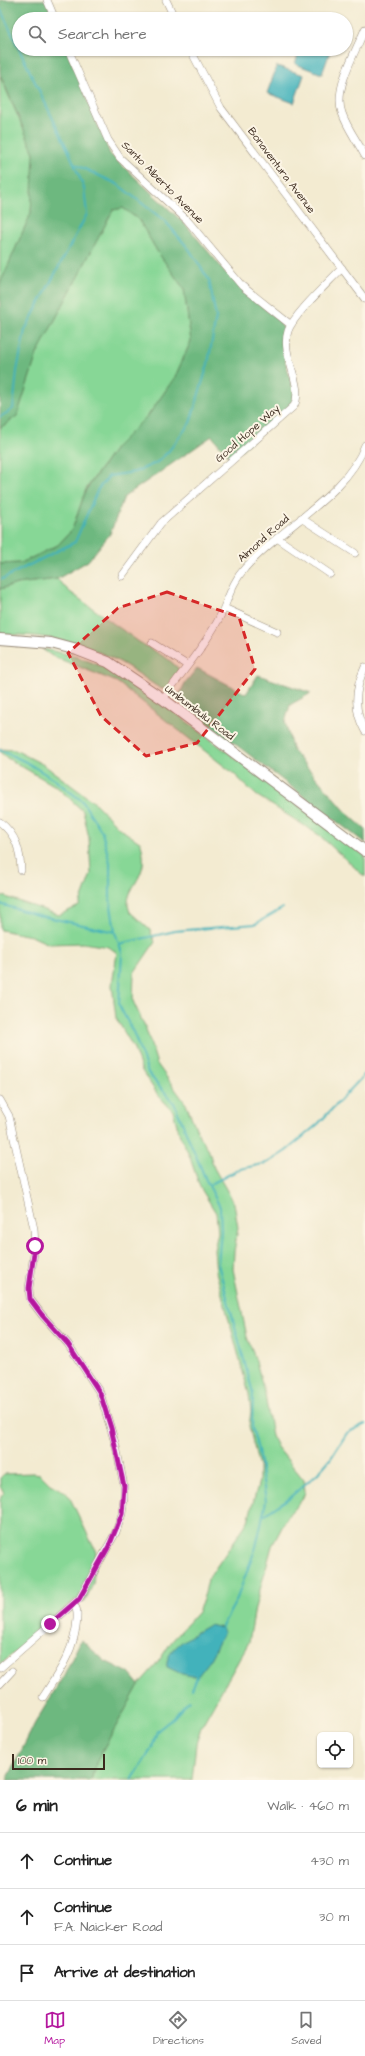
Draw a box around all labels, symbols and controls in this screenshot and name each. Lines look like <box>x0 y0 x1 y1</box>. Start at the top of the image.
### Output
search box <box>12 12 353 56</box>
icon: search <box>26 23 48 45</box>
text: Search here <box>58 24 147 45</box>
street label: Bonaventura Avenue <box>244 124 319 216</box>
street label: Santo Alberto Avenue <box>118 138 207 227</box>
street label: Good Hope Way <box>212 401 284 466</box>
street label: Almond Road <box>234 511 293 565</box>
street label: Umbumbulu Road <box>162 681 238 744</box>
route start <box>26 1237 44 1255</box>
route end <box>41 1615 59 1633</box>
map controls <box>317 1732 353 1768</box>
button: locate <box>317 1732 353 1768</box>
scale bar <box>12 1752 105 1771</box>
text: 100 m <box>18 1753 46 1768</box>
text: 6 min <box>16 1794 58 1818</box>
text: Walk · 460 m <box>267 1797 349 1815</box>
icon: ahead <box>16 1850 38 1872</box>
text: Continue <box>54 1850 112 1871</box>
text: 430 m <box>310 1852 349 1870</box>
text: Continue <box>54 1897 112 1918</box>
icon: ahead <box>16 1906 38 1928</box>
text: 30 m <box>319 1908 349 1926</box>
text: F.A. Naicker Road <box>54 1918 162 1936</box>
icon: arrive <box>16 1962 38 1984</box>
text: Arrive at destination <box>54 1962 195 1983</box>
tab: Map <box>44 2009 66 2048</box>
tab: Directions <box>153 2009 204 2048</box>
tab: Saved <box>291 2009 321 2048</box>

